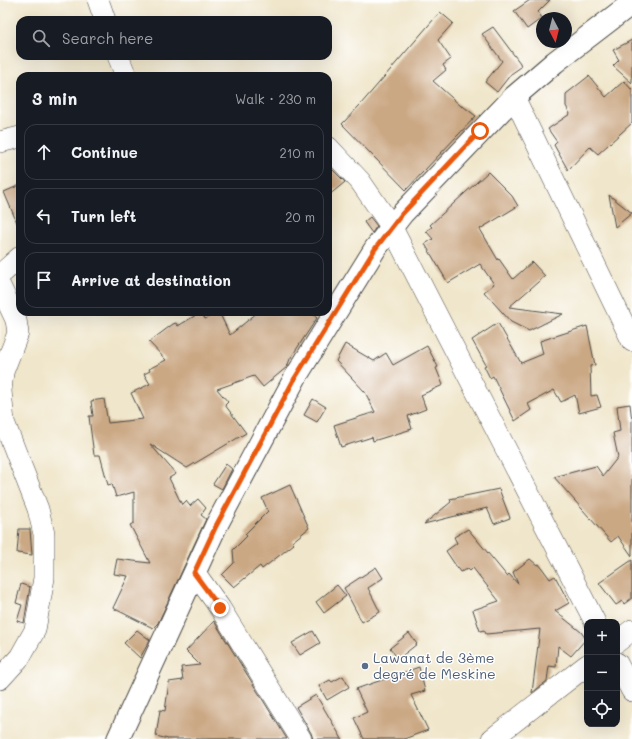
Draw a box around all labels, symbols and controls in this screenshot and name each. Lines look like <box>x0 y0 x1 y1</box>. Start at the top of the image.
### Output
north arrow <box>536 12 572 48</box>
search box <box>16 16 332 60</box>
icon: search <box>30 27 52 49</box>
text: Search here <box>62 28 153 48</box>
text: 3 min <box>32 87 77 109</box>
text: Walk · 230 m <box>235 90 316 107</box>
route start <box>471 122 489 140</box>
icon: ahead <box>33 141 55 163</box>
text: Continue <box>71 142 138 162</box>
text: 210 m <box>279 144 315 161</box>
icon: left <box>33 205 55 227</box>
text: Turn left <box>71 206 136 226</box>
text: 20 m <box>285 208 315 225</box>
icon: arrive <box>33 269 55 291</box>
text: Arrive at destination <box>71 270 231 290</box>
route end <box>211 599 229 617</box>
map controls <box>584 619 620 727</box>
button: + <box>584 619 620 655</box>
place label: Lawanat de 3ème degré de Meskine <box>373 648 496 683</box>
button: − <box>584 655 620 691</box>
marker: Lawanat de 3ème degré de Meskine <box>360 661 370 671</box>
button: locate <box>584 691 620 727</box>

